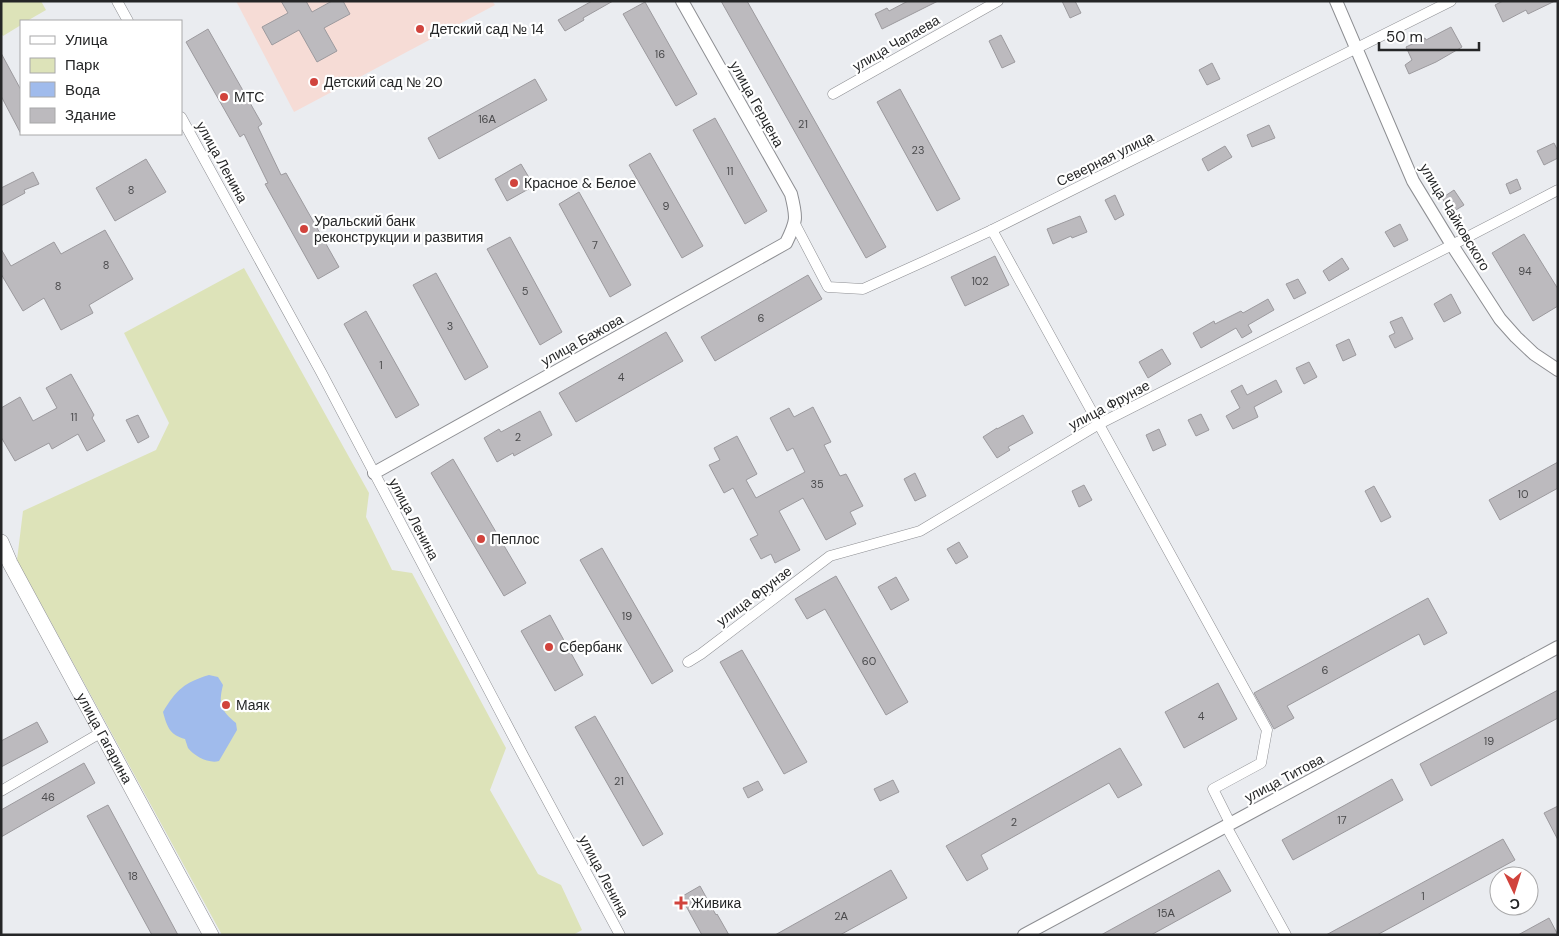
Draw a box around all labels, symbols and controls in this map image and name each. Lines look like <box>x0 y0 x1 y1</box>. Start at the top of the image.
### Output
street label: улица Чапаева <box>849 11 943 75</box>
legend <box>20 20 182 135</box>
place label: Детский сад № 14 <box>430 20 544 38</box>
scale bar <box>1379 20 1479 52</box>
marker: Детский сад № 14 <box>414 23 426 35</box>
text: 50 m <box>1386 27 1423 47</box>
text: Улица <box>65 30 108 50</box>
house number: 16 <box>655 47 665 61</box>
text: Парк <box>65 55 99 75</box>
street label: улица Герцена <box>726 58 788 150</box>
place label: Детский сад № 20 <box>324 73 442 91</box>
marker: Детский сад № 20 <box>308 76 320 88</box>
text: Вода <box>65 80 101 100</box>
place label: МТС <box>234 88 264 106</box>
marker: МТС <box>218 91 230 103</box>
text: Здание <box>65 105 116 125</box>
house number: 16А <box>478 112 496 126</box>
house number: 21 <box>798 117 808 131</box>
street label: улица Ленина <box>192 118 252 206</box>
street label: Северная улица <box>1053 128 1157 190</box>
house number: 23 <box>912 143 924 157</box>
street label: улица Чайковского <box>1416 160 1494 274</box>
house number: 11 <box>727 164 733 178</box>
place label: Красное & Белое <box>524 174 636 192</box>
marker: Красное & Белое <box>508 177 520 189</box>
house number: 8 <box>128 183 134 197</box>
house number: 9 <box>663 199 670 213</box>
place label: Уральский банк реконструкции и развития <box>314 212 483 246</box>
marker: Уральский банк реконструкции и развития <box>298 223 310 235</box>
house number: 7 <box>592 238 598 252</box>
house number: 8 <box>103 258 109 272</box>
house number: 94 <box>1518 264 1532 278</box>
house number: 102 <box>971 274 989 288</box>
house number: 8 <box>55 279 61 293</box>
house number: 5 <box>522 284 529 298</box>
street label: улица Бажова <box>538 310 627 370</box>
house number: 6 <box>758 311 765 325</box>
house number: 3 <box>447 319 453 333</box>
house number: 1 <box>379 358 383 372</box>
house number: 4 <box>618 370 625 384</box>
street label: улица Фрунзе <box>1065 376 1153 434</box>
house number: 11 <box>71 410 77 424</box>
house number: 2 <box>515 430 521 444</box>
street label: улица Ленина <box>385 475 443 563</box>
house number: 35 <box>810 477 824 491</box>
house number: 10 <box>1518 487 1528 501</box>
place label: Пеплос <box>491 530 540 548</box>
marker: Пеплос <box>475 533 487 545</box>
street label: улица Фрунзе <box>713 562 795 630</box>
house number: 19 <box>622 609 632 623</box>
place label: Сбербанк <box>559 638 623 656</box>
marker: Сбербанк <box>543 641 555 653</box>
house number: 60 <box>862 654 876 668</box>
house number: 6 <box>1322 663 1329 677</box>
street label: улица Гагарина <box>73 690 137 787</box>
place label: Маяк <box>236 696 270 714</box>
marker: Маяк <box>220 699 232 711</box>
house number: 4 <box>1198 709 1205 723</box>
house number: 19 <box>1484 734 1494 748</box>
street label: улица Титова <box>1241 750 1327 806</box>
house number: 21 <box>614 774 624 788</box>
house number: 46 <box>41 790 55 804</box>
house number: 17 <box>1337 813 1347 827</box>
house number: 2 <box>1011 815 1017 829</box>
street label: улица Ленина <box>575 832 633 920</box>
north arrow <box>1489 866 1539 916</box>
house number: 18 <box>128 869 138 883</box>
house number: 1 <box>1421 889 1425 903</box>
place label: Живика <box>691 894 741 912</box>
text: С <box>1509 895 1521 913</box>
marker: Живика <box>675 897 687 909</box>
house number: 15А <box>1157 906 1175 920</box>
house number: 2А <box>834 909 848 923</box>

